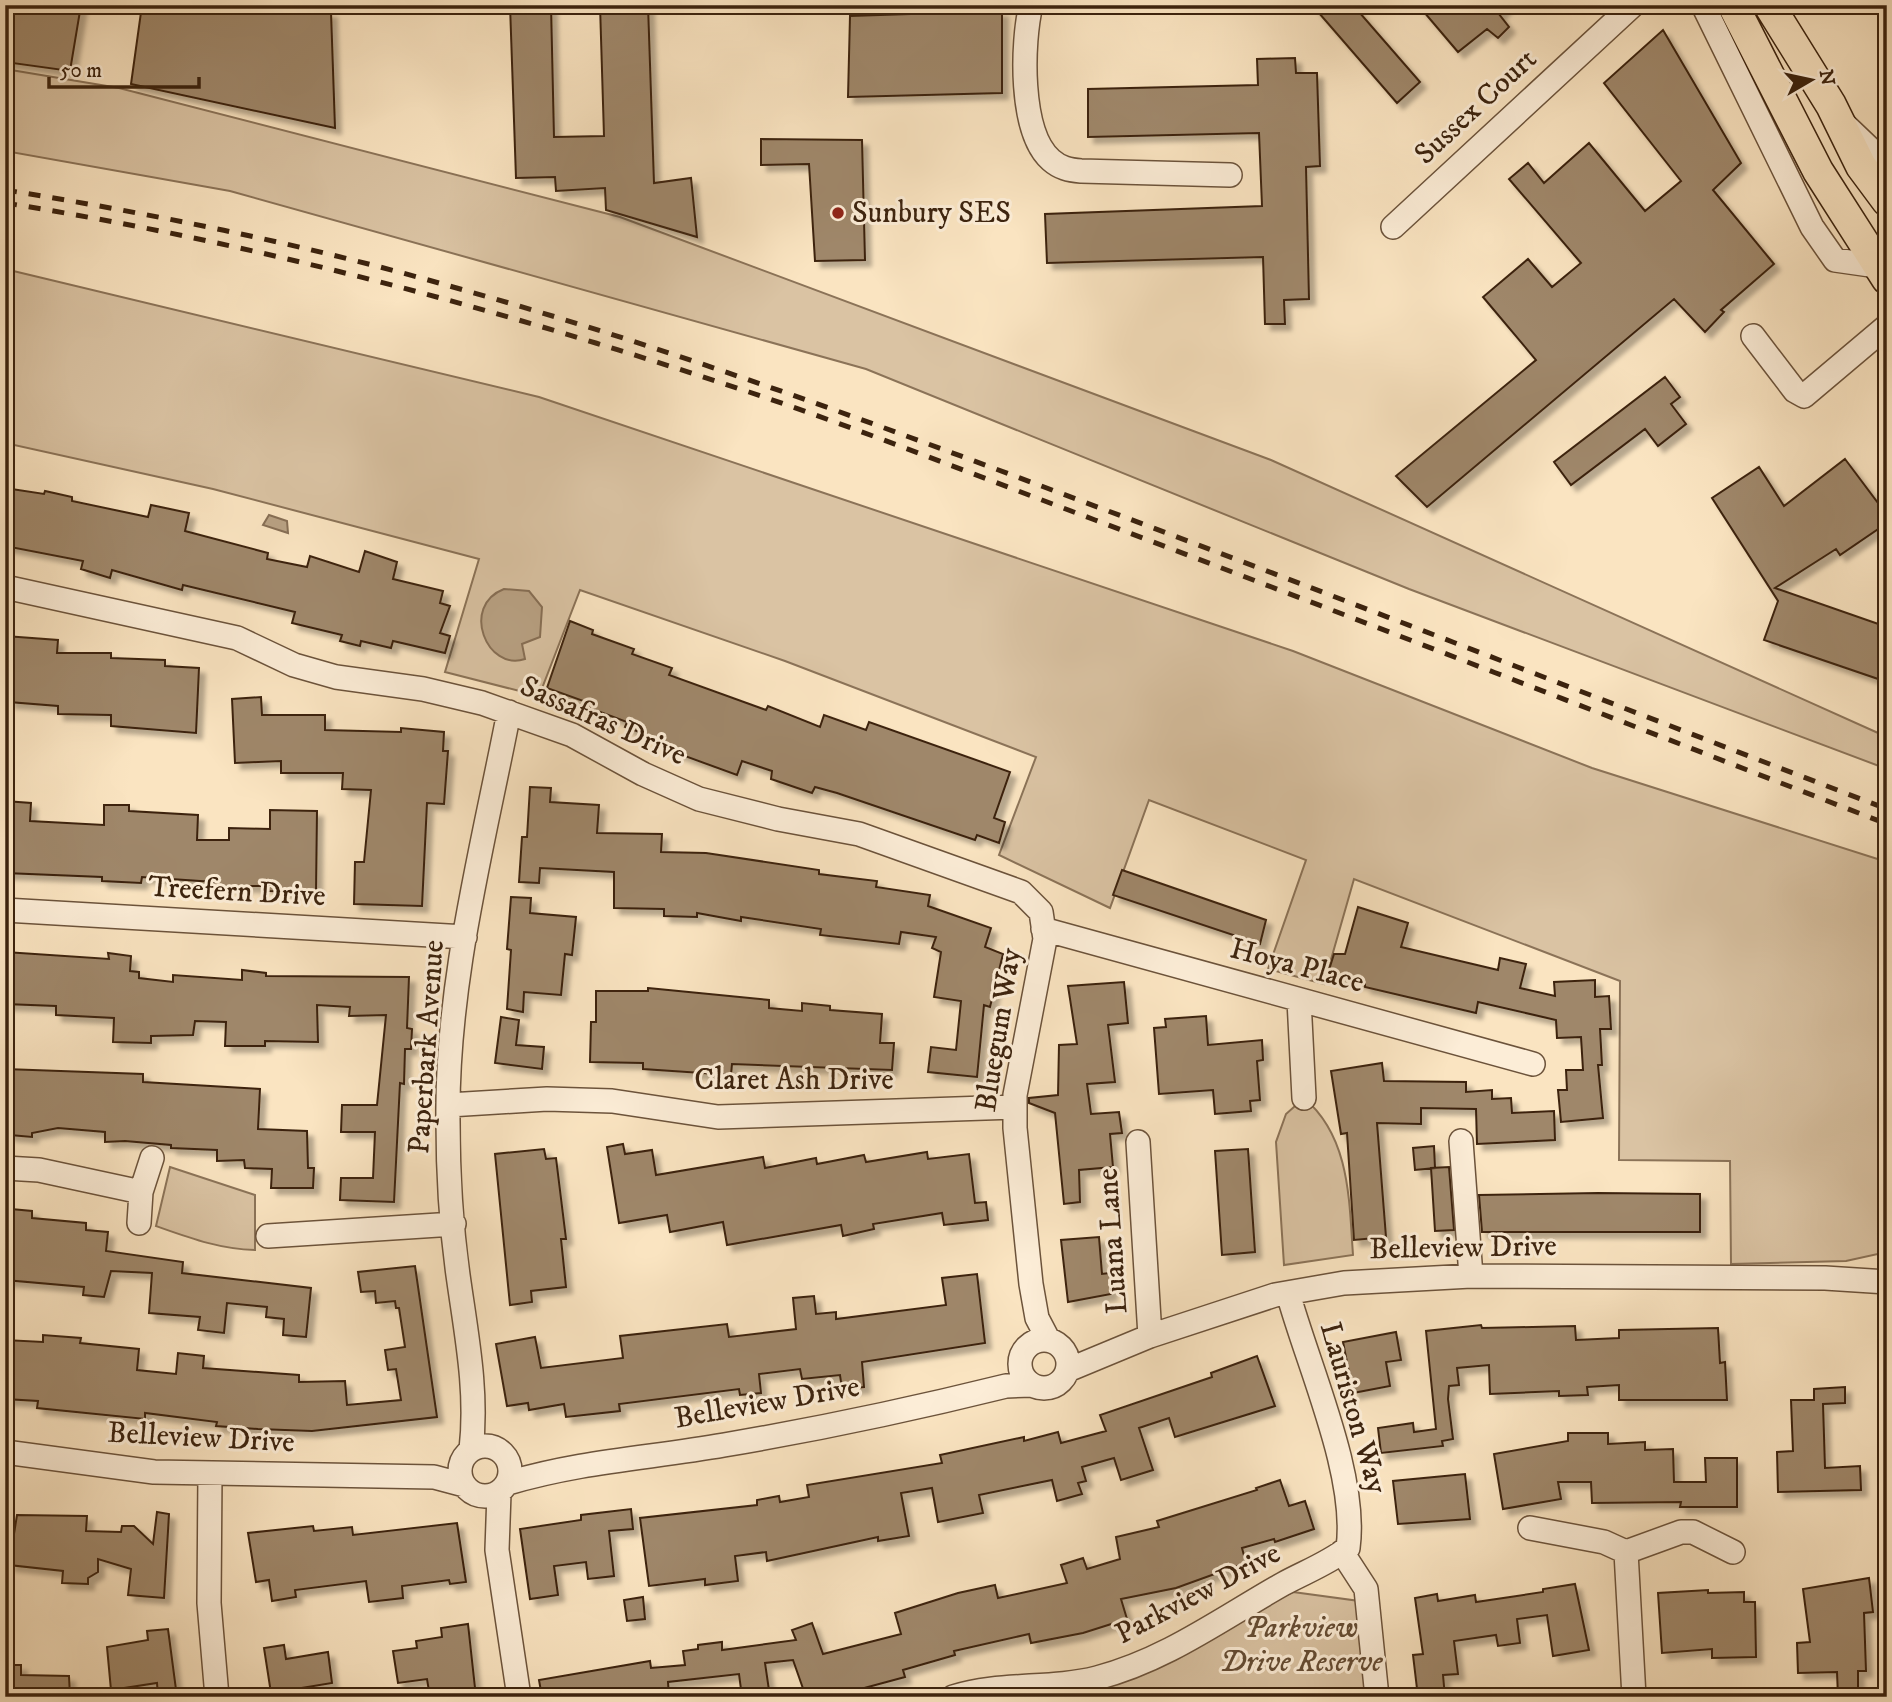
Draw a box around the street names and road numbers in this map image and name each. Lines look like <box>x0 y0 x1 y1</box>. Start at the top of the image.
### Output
street label: Sussex Court <box>1407 41 1545 173</box>
street label: Sassafras Drive <box>514 668 692 774</box>
street label: Treefern Drive <box>147 869 327 915</box>
street label: Hoya Place <box>1226 930 1368 1002</box>
street label: Paperbark Avenue <box>401 939 453 1155</box>
street label: Bluegum Way <box>968 945 1030 1114</box>
street label: Claret Ash Drive <box>694 1062 894 1099</box>
street label: Luana Lane <box>1089 1167 1137 1315</box>
street label: Belleview Drive <box>1369 1228 1557 1268</box>
street label: Lauriston Way <box>1311 1318 1395 1499</box>
street label: Belleview Drive <box>671 1369 863 1437</box>
street label: Belleview Drive <box>106 1415 296 1461</box>
street label: Parkview Drive <box>1109 1535 1287 1653</box>

